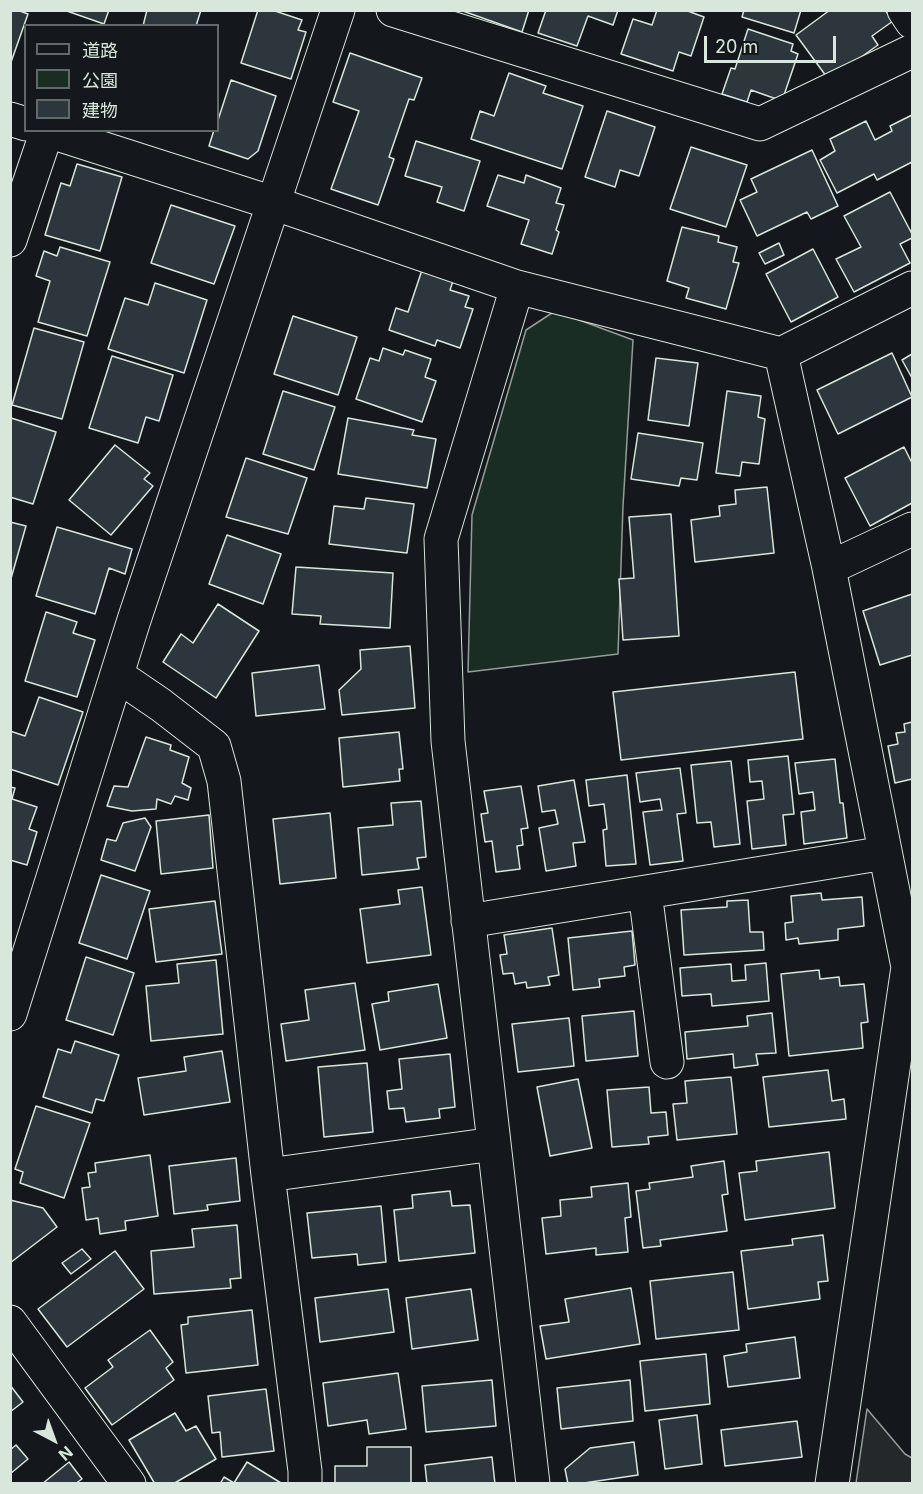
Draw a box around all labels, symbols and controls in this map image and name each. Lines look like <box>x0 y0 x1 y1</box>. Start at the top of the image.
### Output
legend <box>24 24 219 132</box>
scale bar <box>707 24 839 62</box>
text: 20 m <box>715 36 758 57</box>
text: 道路 <box>82 40 118 61</box>
text: 公園 <box>82 70 118 91</box>
text: 建物 <box>82 100 118 121</box>
north arrow <box>24 1410 84 1470</box>
text: N <box>55 1442 77 1465</box>

